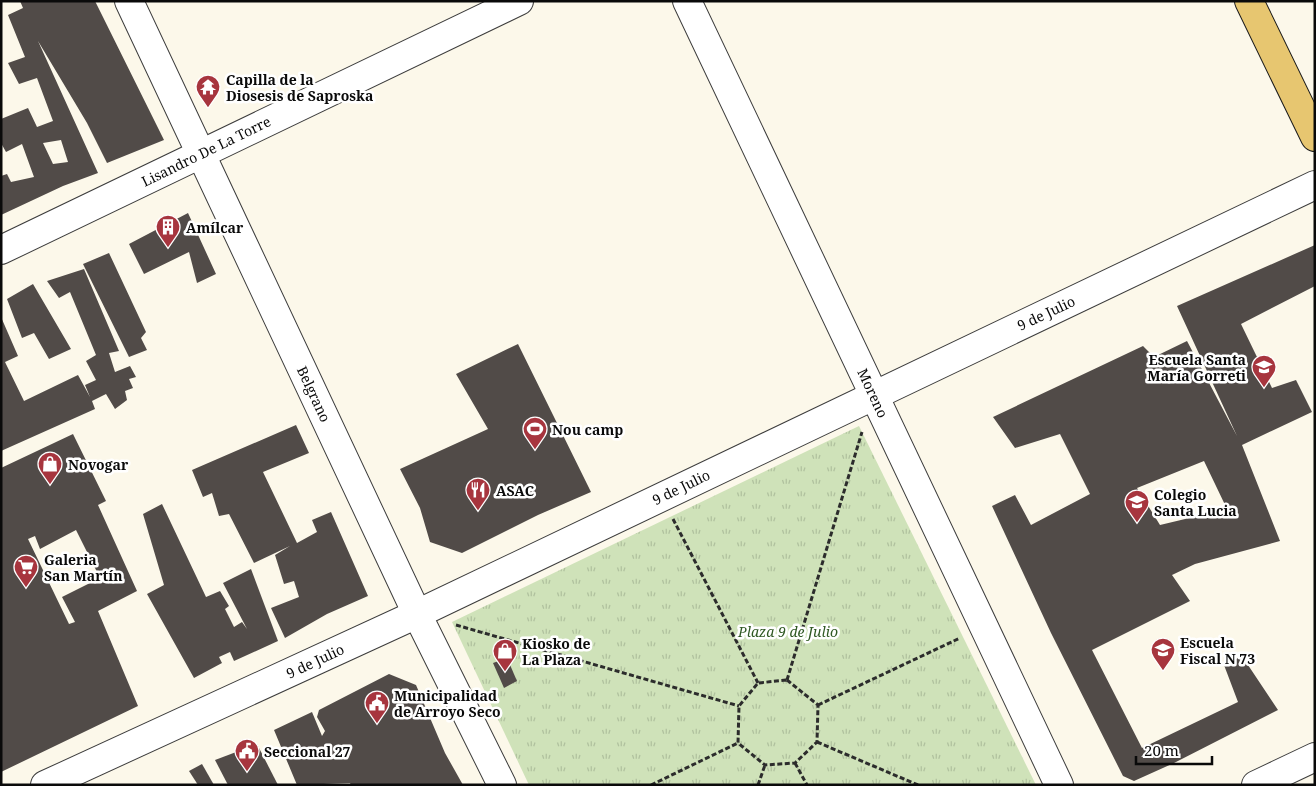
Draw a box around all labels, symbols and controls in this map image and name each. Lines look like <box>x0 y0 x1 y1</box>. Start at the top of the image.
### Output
place label: Capilla de la Diosesis de Saproska <box>226 70 373 105</box>
temple icon: Capilla de la Diosesis de Saproska <box>195 74 221 108</box>
street label: Lisandro De La Torre <box>138 111 274 191</box>
building icon: Amílcar <box>155 214 181 248</box>
place label: Amílcar <box>186 218 244 237</box>
street label: 9 de Julio <box>1014 291 1078 335</box>
place label: Escuela Santa María Gorreti <box>1147 350 1246 385</box>
school or university icon: Escuela Santa María Gorreti <box>1251 354 1277 388</box>
street label: Belgrano <box>293 363 335 425</box>
street label: Moreno <box>853 365 893 421</box>
sports icon: Nou camp <box>522 416 548 450</box>
place label: Nou camp <box>552 420 623 439</box>
shop icon: Novogar <box>37 451 63 485</box>
place label: Novogar <box>68 455 129 474</box>
street label: 9 de Julio <box>649 465 713 509</box>
restaurant icon: ASAC <box>465 477 491 511</box>
place label: ASAC <box>496 481 534 500</box>
place label: Colegio Santa Lucia <box>1154 485 1237 520</box>
school or university icon: Colegio Santa Lucia <box>1124 489 1150 523</box>
place label: Galeria San Martín <box>44 550 122 585</box>
supermarket icon: Galeria San Martín <box>13 554 39 588</box>
park label: Plaza 9 de Julio <box>737 622 838 641</box>
place label: Escuela Fiscal N 73 <box>1180 633 1255 668</box>
place label: Kiosko de La Plaza <box>522 634 591 669</box>
school or university icon: Escuela Fiscal N 73 <box>1150 637 1176 671</box>
shop icon: Kiosko de La Plaza <box>492 638 518 672</box>
street label: 9 de Julio <box>283 639 347 683</box>
place label: Municipalidad de Arroyo Seco <box>394 686 501 721</box>
public building icon: Municipalidad de Arroyo Seco <box>364 690 390 724</box>
scale bar <box>1136 734 1212 766</box>
public building icon: Seccional 27 <box>234 738 260 772</box>
text: 20 m <box>1144 740 1179 760</box>
place label: Seccional 27 <box>264 742 351 761</box>

